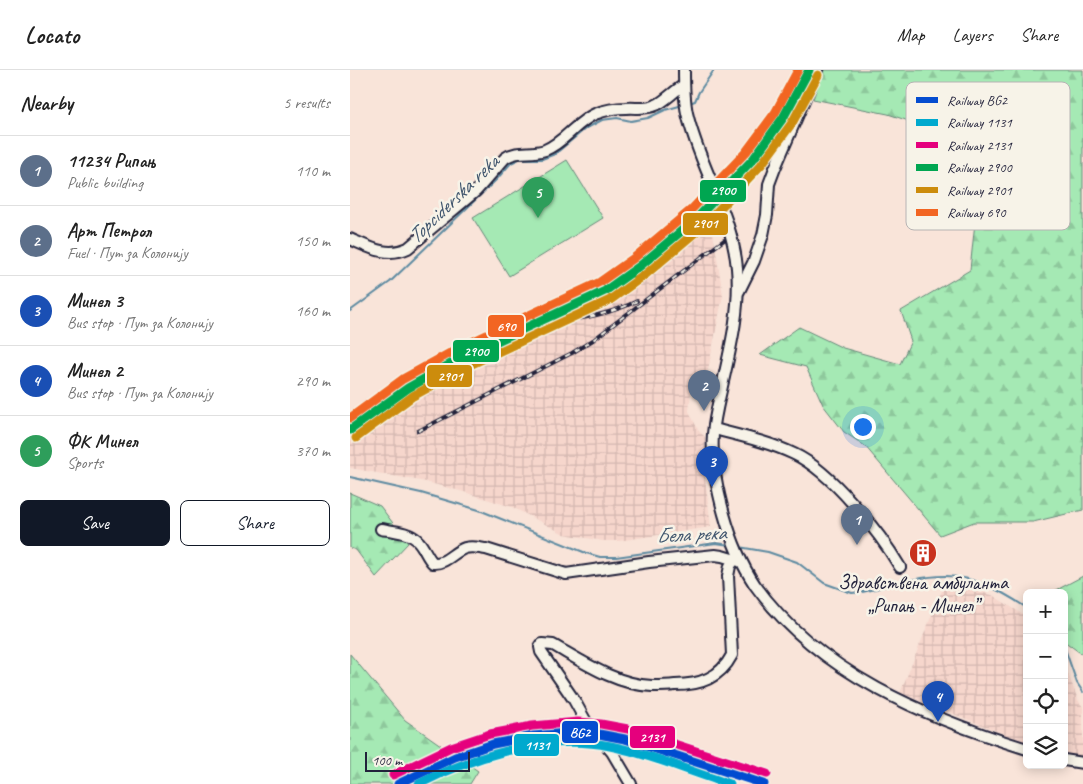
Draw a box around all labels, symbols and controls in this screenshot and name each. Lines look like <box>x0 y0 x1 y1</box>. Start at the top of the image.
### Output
text: Locato <box>25 20 79 50</box>
text: Map <box>897 24 925 46</box>
text: Layers <box>953 24 992 46</box>
text: Share <box>1020 24 1058 46</box>
legend <box>906 82 1070 230</box>
text: Nearby <box>20 90 73 116</box>
text: Railway BG2 <box>947 92 1009 109</box>
text: 5 results <box>283 93 330 113</box>
text: Railway 1131 <box>947 114 1013 131</box>
text: Railway 2131 <box>947 137 1013 154</box>
water label: Topciderska reka <box>402 147 506 249</box>
text: 11234 Рипањ <box>67 149 156 173</box>
text: Railway 2900 <box>947 159 1014 176</box>
text: 1 <box>32 161 40 181</box>
text: 110 m <box>296 161 330 181</box>
text: Public building <box>67 173 143 193</box>
pin: 5 <box>522 177 554 218</box>
line badge: 2900 <box>699 179 747 203</box>
text: 2900 <box>710 182 737 199</box>
text: Railway 2901 <box>947 182 1013 199</box>
text: Railway 690 <box>947 204 1007 221</box>
line badge: 2901 <box>682 212 729 236</box>
text: 2901 <box>692 215 719 232</box>
text: Арт Петрол <box>67 219 152 243</box>
text: 2 <box>32 231 40 251</box>
text: 150 m <box>296 231 330 251</box>
text: Fuel · Пут за Колонију <box>67 243 188 263</box>
text: Минел 3 <box>67 289 123 313</box>
text: 3 <box>32 301 40 321</box>
text: 160 m <box>296 301 330 321</box>
text: Bus stop · Пут за Колонију <box>67 313 213 333</box>
line badge: 690 <box>487 314 525 338</box>
text: 690 <box>496 318 517 335</box>
line badge: 2900 <box>452 339 500 363</box>
text: 2900 <box>463 343 490 360</box>
text: Минел 2 <box>67 359 123 383</box>
line badge: 2901 <box>426 364 473 388</box>
text: 2901 <box>437 368 464 385</box>
pin: 2 <box>688 370 720 411</box>
text: 4 <box>32 371 40 391</box>
text: 290 m <box>296 371 330 391</box>
text: Bus stop · Пут за Колонију <box>67 383 213 403</box>
your location <box>850 414 876 440</box>
text: ФК Минел <box>67 429 138 453</box>
text: 5 <box>33 441 39 461</box>
text: 370 m <box>296 441 330 461</box>
pin: 3 <box>696 446 728 487</box>
text: Sports <box>67 453 103 473</box>
button: Save <box>20 500 170 546</box>
button: Share <box>180 500 330 546</box>
pin: 1 <box>841 504 873 545</box>
water label: Бела река <box>655 519 728 549</box>
building icon: Здравствена амбуланта „Рипањ - Минел” <box>908 538 938 568</box>
place label: Здравствена амбуланта „Рипањ - Минел” <box>838 570 1009 618</box>
map controls <box>1023 589 1068 769</box>
button: + <box>1023 589 1068 634</box>
button: − <box>1023 634 1068 679</box>
button: locate <box>1023 679 1068 724</box>
pin: 4 <box>922 681 954 722</box>
line badge: BG2 <box>561 720 599 744</box>
text: BG2 <box>570 724 592 741</box>
button: layers <box>1023 724 1068 769</box>
line badge: 2131 <box>629 725 676 749</box>
text: 2131 <box>639 729 666 746</box>
line badge: 1131 <box>513 733 560 757</box>
text: 1131 <box>524 737 551 754</box>
scale bar <box>365 749 470 772</box>
text: 100 m <box>372 752 402 769</box>

